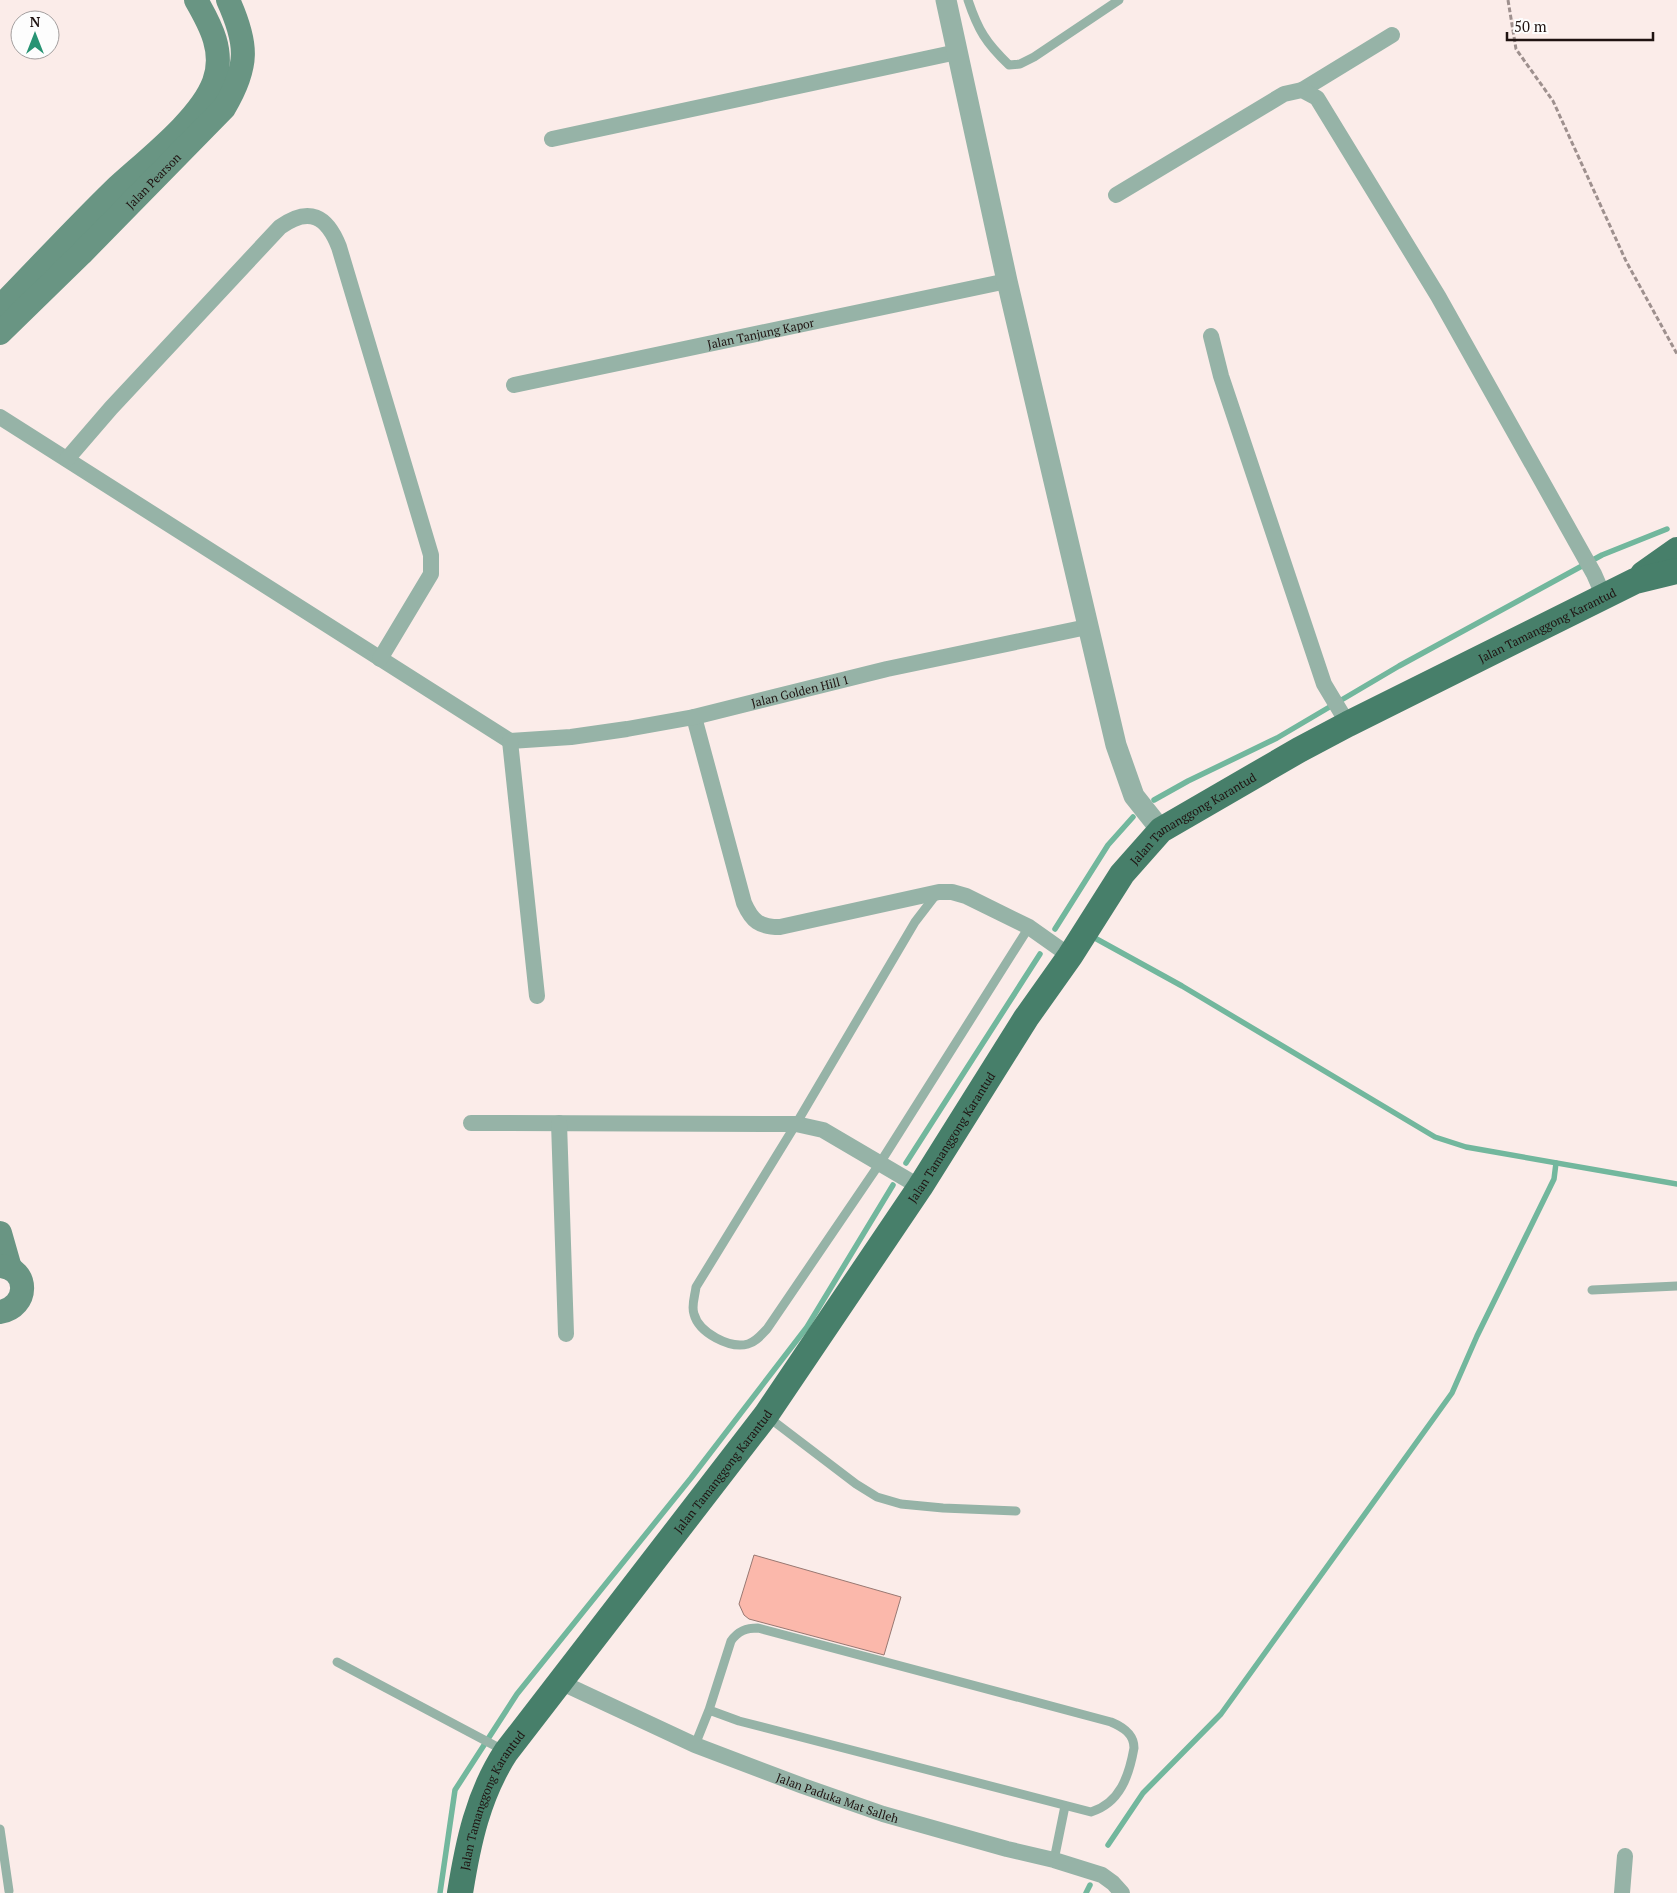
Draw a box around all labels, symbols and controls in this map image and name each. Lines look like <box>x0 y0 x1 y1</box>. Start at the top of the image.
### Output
north arrow <box>10 10 60 60</box>
scale bar <box>1507 10 1653 42</box>
text: N <box>30 12 41 31</box>
text: 50 m <box>1514 16 1547 36</box>
street label: Jalan Pearson <box>122 149 184 212</box>
street label: Jalan Tanjung Kapor <box>706 314 816 352</box>
street label: Jalan Tamanggong Karantud <box>1476 584 1619 665</box>
street label: Jalan Golden Hill 1 <box>750 671 850 710</box>
street label: Jalan Tamanggong Karantud <box>1126 769 1259 868</box>
street label: Jalan Tamanggong Karantud <box>904 1069 998 1205</box>
street label: Jalan Tamanggong Karantud <box>670 1407 775 1536</box>
street label: Jalan Tamanggong Karantud <box>456 1727 528 1872</box>
street label: Jalan Paduka Mat Salleh <box>774 1769 900 1826</box>

